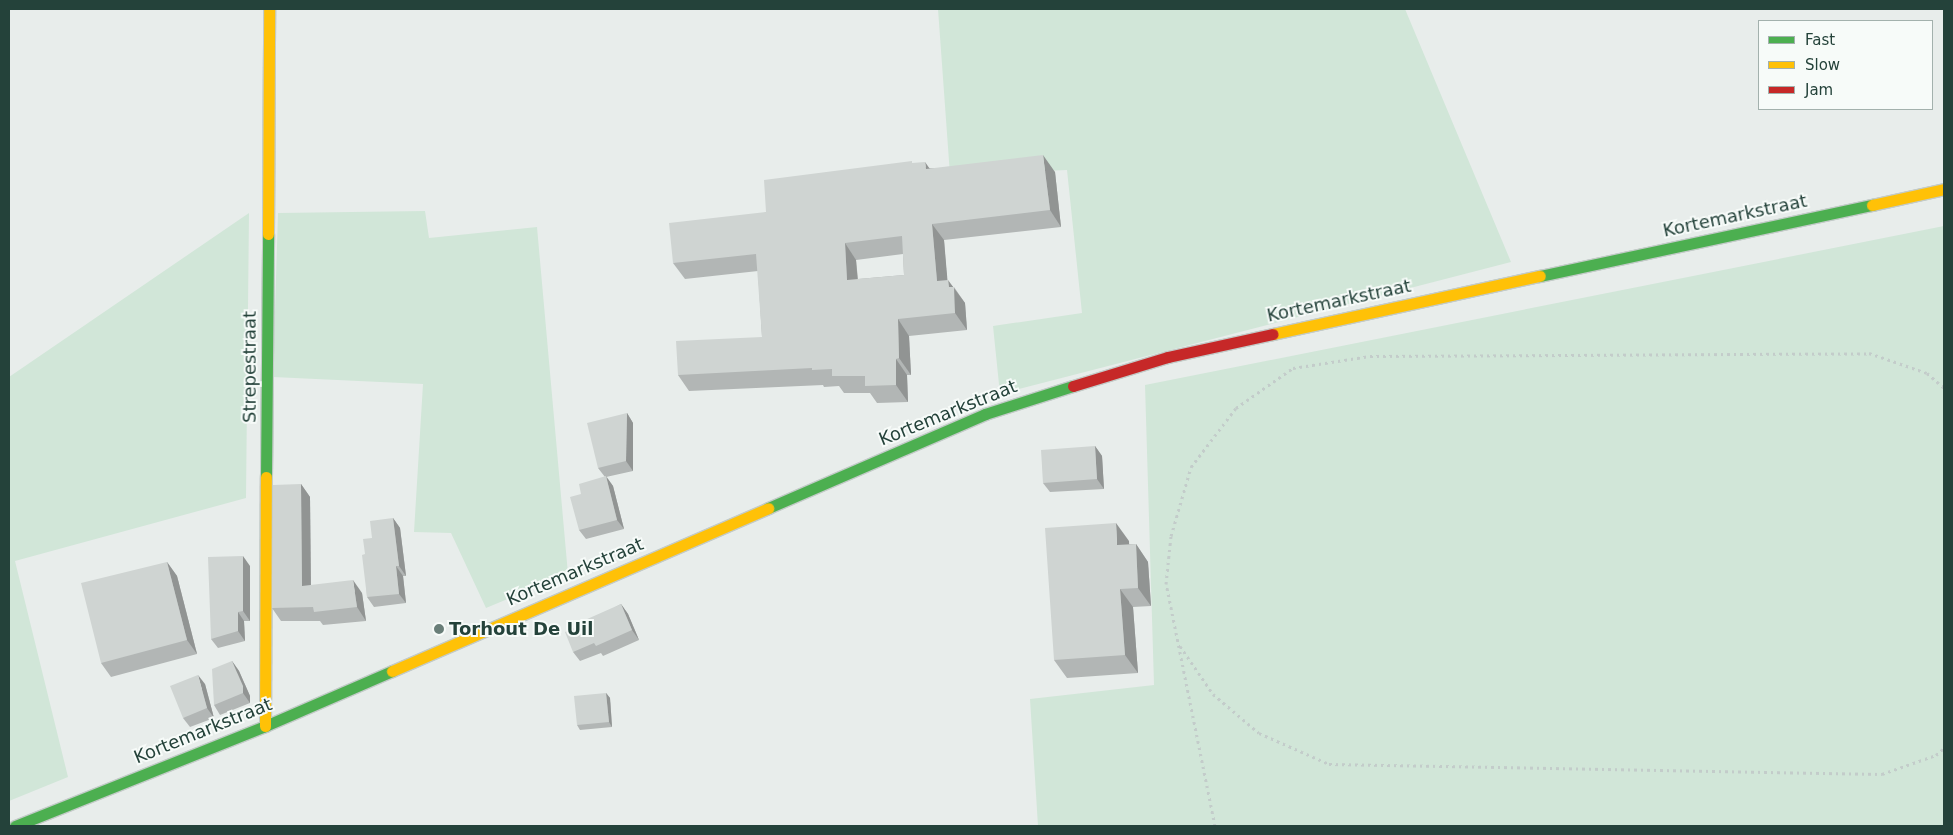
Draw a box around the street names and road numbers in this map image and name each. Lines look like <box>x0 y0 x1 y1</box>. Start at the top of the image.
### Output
street label: Kortemarkstraat <box>1661 190 1809 242</box>
street label: Kortemarkstraat <box>1265 275 1413 327</box>
street label: Strepestraat <box>239 311 261 423</box>
street label: Kortemarkstraat <box>876 375 1020 451</box>
street label: Kortemarkstraat <box>503 533 647 611</box>
street label: Kortemarkstraat <box>131 693 275 769</box>

